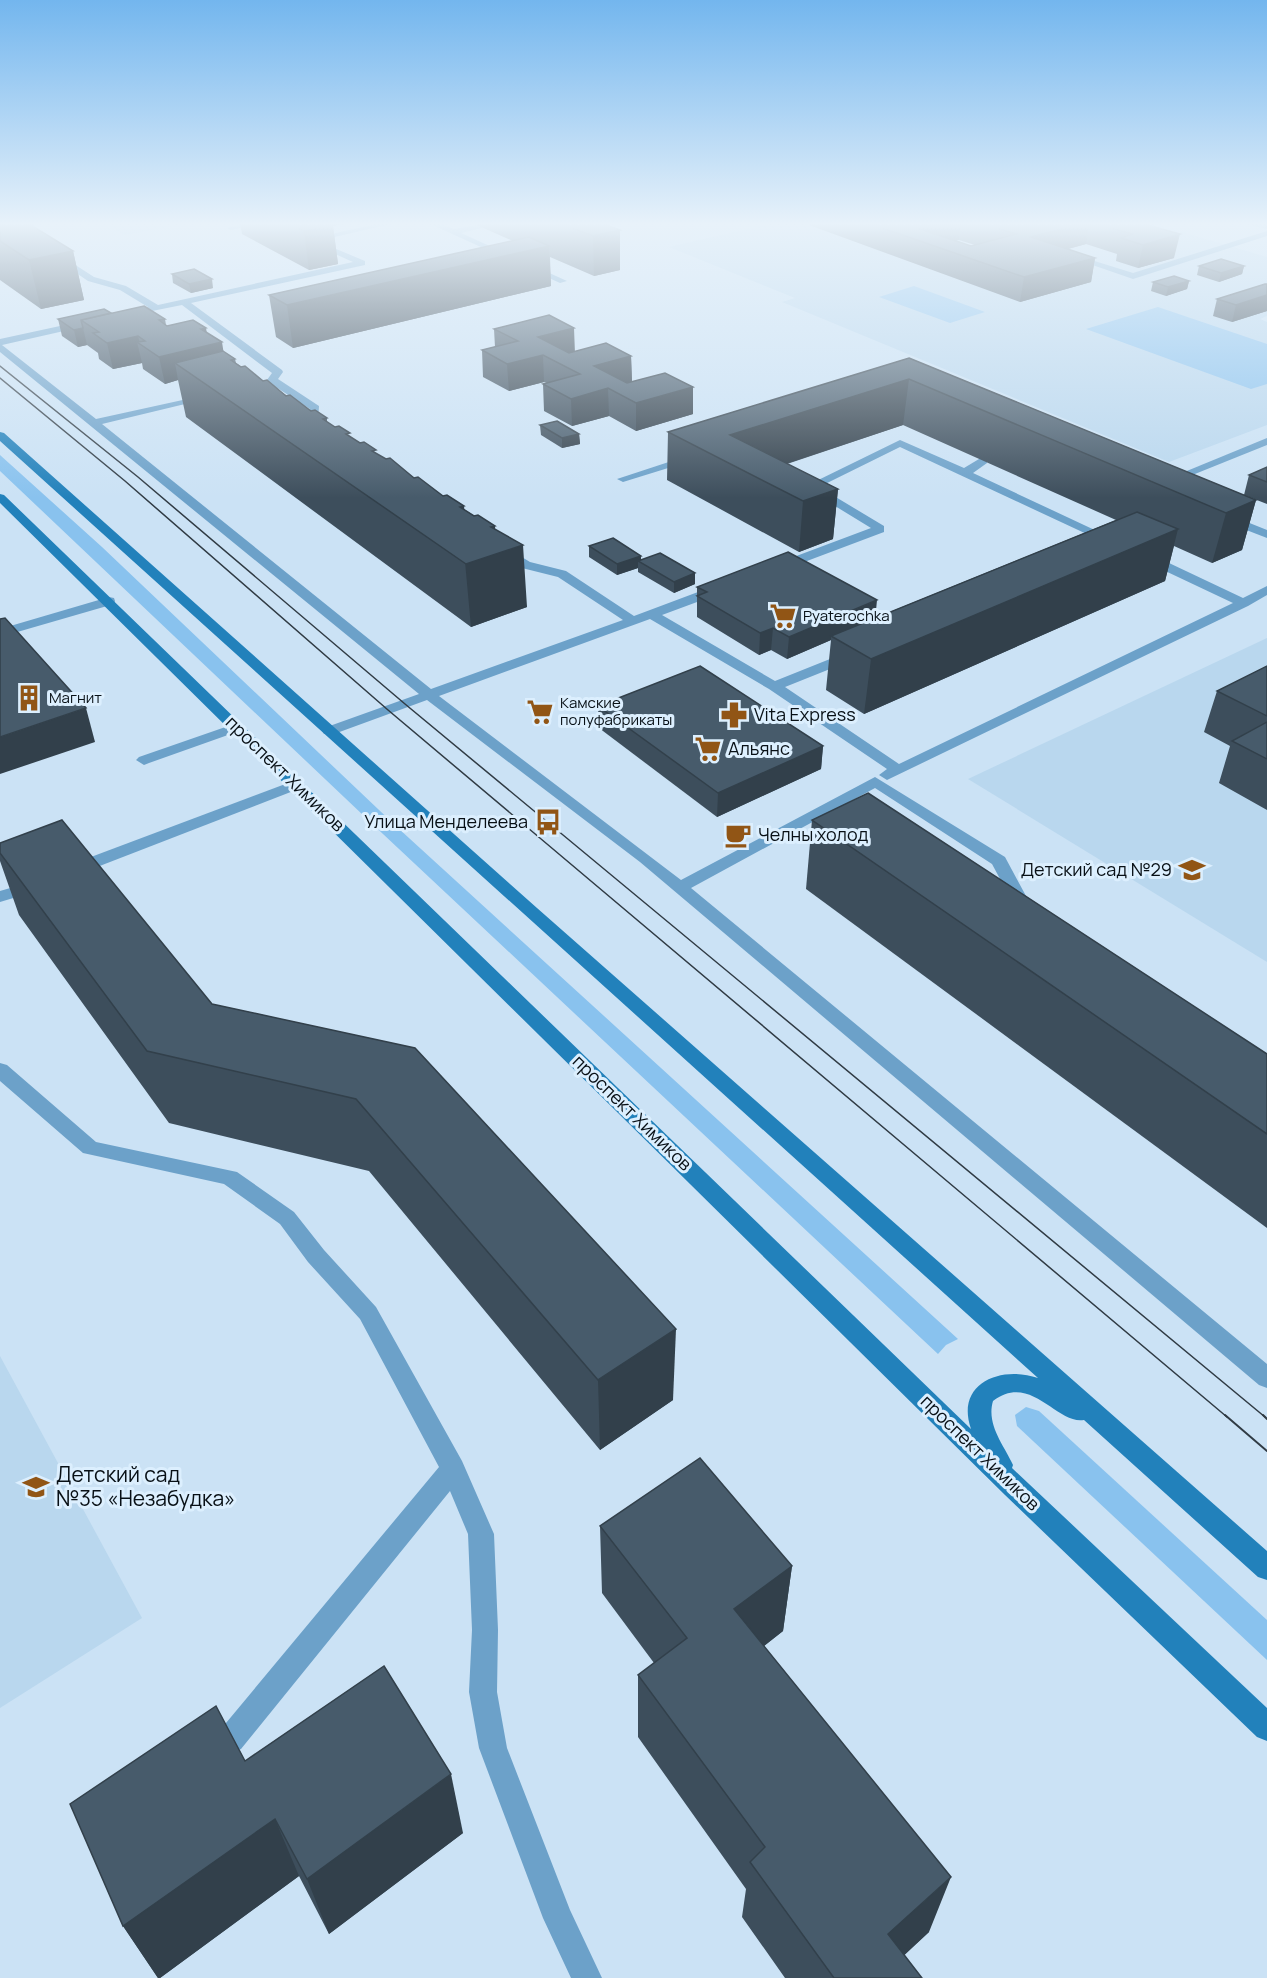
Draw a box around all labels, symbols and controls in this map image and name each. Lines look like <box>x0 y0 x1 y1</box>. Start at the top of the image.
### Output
supermarket icon: Pyaterochka <box>768 601 798 631</box>
place label: Pyaterochka <box>803 605 890 626</box>
building icon: Магнит <box>14 683 44 713</box>
place label: Магнит <box>49 687 102 708</box>
place label: Камские полуфабрикаты <box>560 692 672 730</box>
supermarket icon: Камские полуфабрикаты <box>525 697 555 727</box>
pharmacy icon: Vita Express <box>719 700 749 730</box>
place label: Vita Express <box>754 702 856 726</box>
street label: проспект Химиков <box>221 710 351 837</box>
supermarket icon: Альянс <box>693 734 723 764</box>
place label: Альянс <box>728 736 790 760</box>
bus stop icon: Улица Менделеева <box>533 807 563 837</box>
place label: Улица Менделеева <box>364 809 528 833</box>
cafe icon: Челны холод <box>723 820 753 850</box>
place label: Челны холод <box>758 822 869 846</box>
school or university icon: Детский сад №29 <box>1177 855 1207 885</box>
place label: Детский сад №29 <box>1021 857 1172 881</box>
street label: проспект Химиков <box>568 1049 698 1176</box>
street label: проспект Химиков <box>916 1389 1046 1516</box>
place label: Детский сад №35 «Незабудка» <box>56 1460 235 1512</box>
school or university icon: Детский сад №35 «Незабудка» <box>21 1472 51 1502</box>

